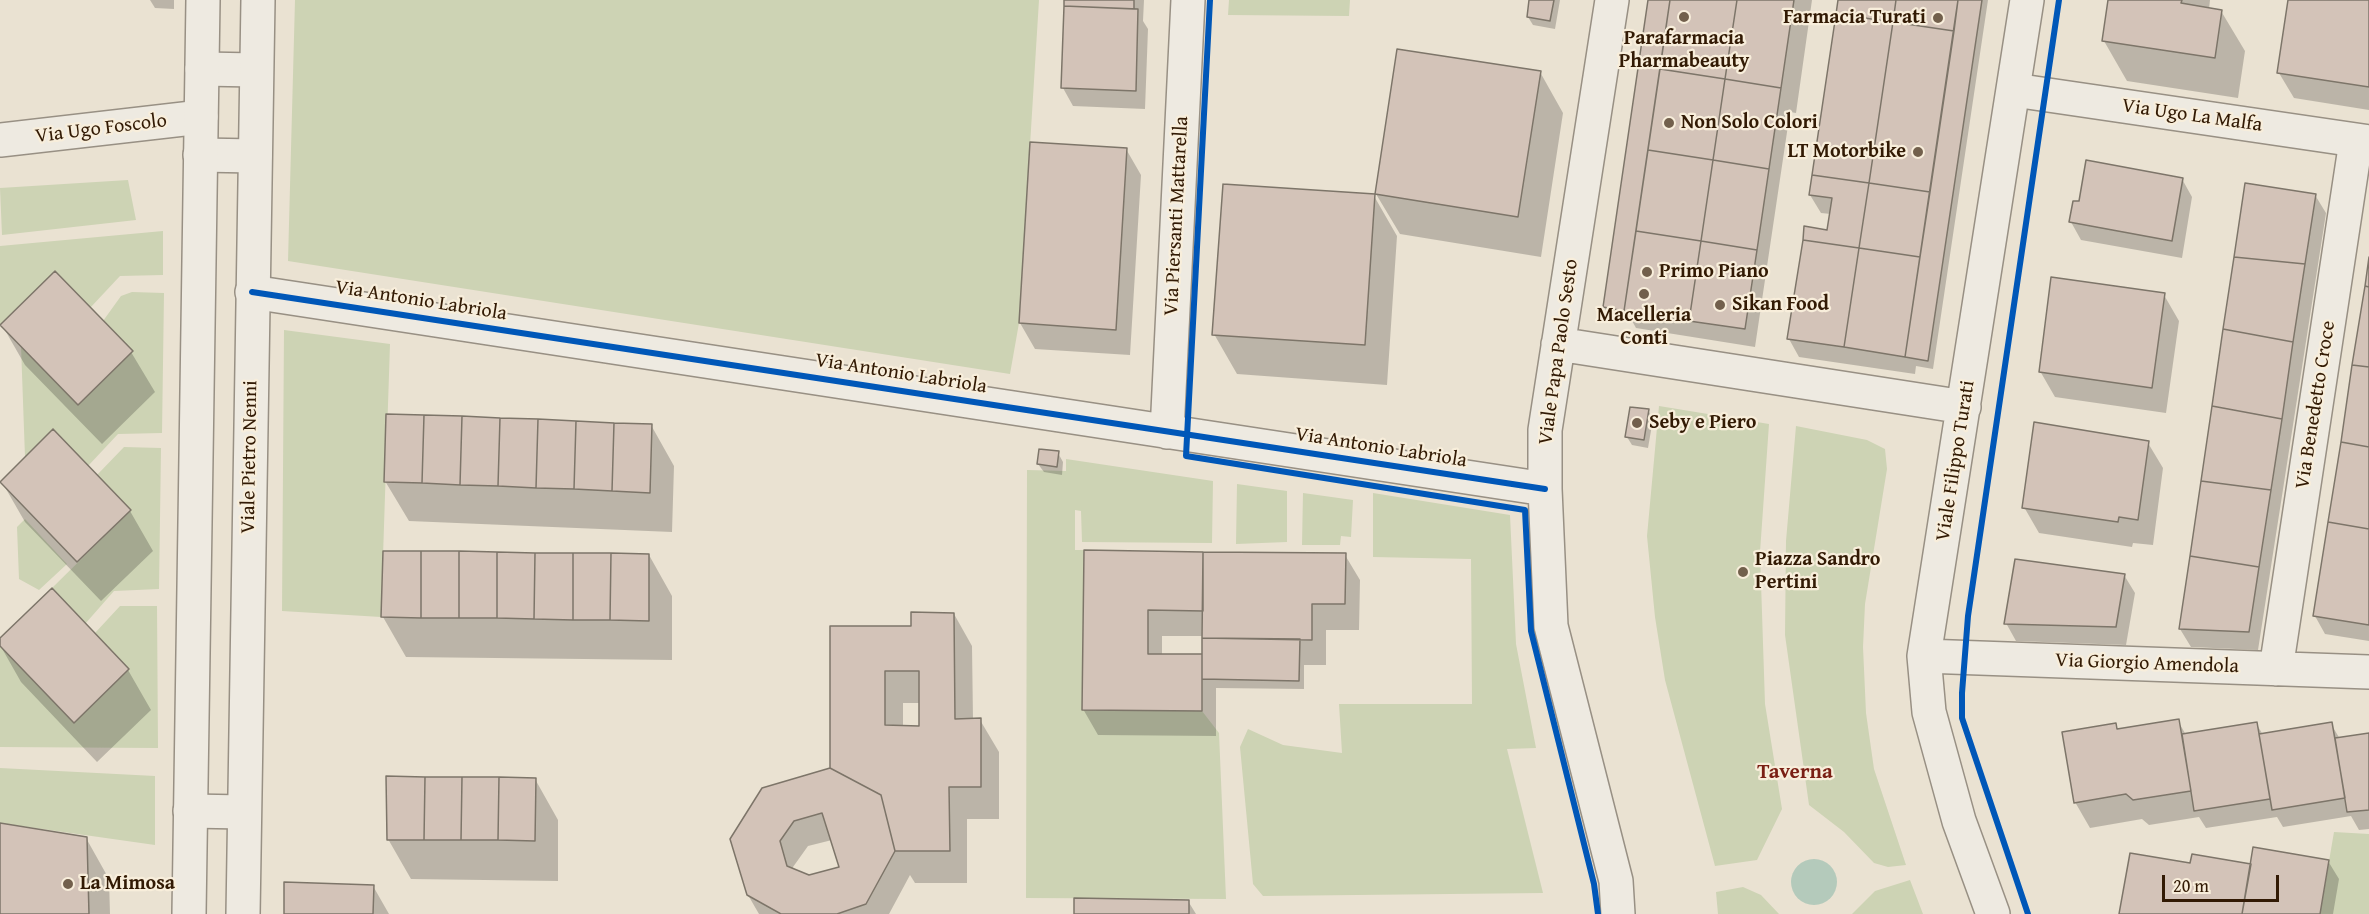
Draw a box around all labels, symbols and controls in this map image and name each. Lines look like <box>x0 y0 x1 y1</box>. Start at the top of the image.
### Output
place label: Farmacia Turati <box>1783 6 1926 30</box>
marker: Parafarmacia Pharmabeauty <box>1677 10 1691 24</box>
marker: Farmacia Turati <box>1931 11 1945 25</box>
place label: Parafarmacia Pharmabeauty <box>1619 27 1749 74</box>
street label: Via Ugo La Malfa <box>2120 94 2264 138</box>
street label: Via Ugo Foscolo <box>34 109 168 149</box>
place label: Non Solo Colori <box>1681 111 1818 135</box>
street label: Via Piersanti Mattarella <box>1160 116 1194 316</box>
marker: Non Solo Colori <box>1662 116 1676 130</box>
place label: LT Motorbike <box>1787 140 1906 164</box>
marker: LT Motorbike <box>1911 145 1925 159</box>
street label: Viale Papa Paolo Sesto <box>1534 258 1584 446</box>
place label: Primo Piano <box>1659 260 1769 284</box>
marker: Primo Piano <box>1640 265 1654 279</box>
street label: Via Antonio Labriola <box>334 276 508 326</box>
marker: Macelleria Conti <box>1637 287 1651 301</box>
place label: Sikan Food <box>1732 293 1829 317</box>
marker: Sikan Food <box>1713 298 1727 312</box>
place label: Macelleria Conti <box>1597 304 1691 351</box>
street label: Via Benedetto Croce <box>2291 319 2341 491</box>
street label: Via Antonio Labriola <box>814 349 988 399</box>
street label: Viale Filippo Turati <box>1931 379 1981 543</box>
street label: Viale Pietro Nenni <box>237 380 263 534</box>
place label: Seby e Piero <box>1649 411 1756 435</box>
marker: Seby e Piero <box>1630 416 1644 430</box>
street label: Via Antonio Labriola <box>1294 423 1468 473</box>
place label: Piazza Sandro Pertini <box>1755 548 1880 595</box>
marker: Piazza Sandro Pertini <box>1736 565 1750 579</box>
street label: Via Giorgio Amendola <box>2055 649 2239 679</box>
district label: Taverna <box>1757 760 1833 786</box>
scale bar <box>2165 863 2282 901</box>
place label: La Mimosa <box>80 872 175 896</box>
text: 20 m <box>2173 872 2209 899</box>
marker: La Mimosa <box>61 877 75 891</box>

